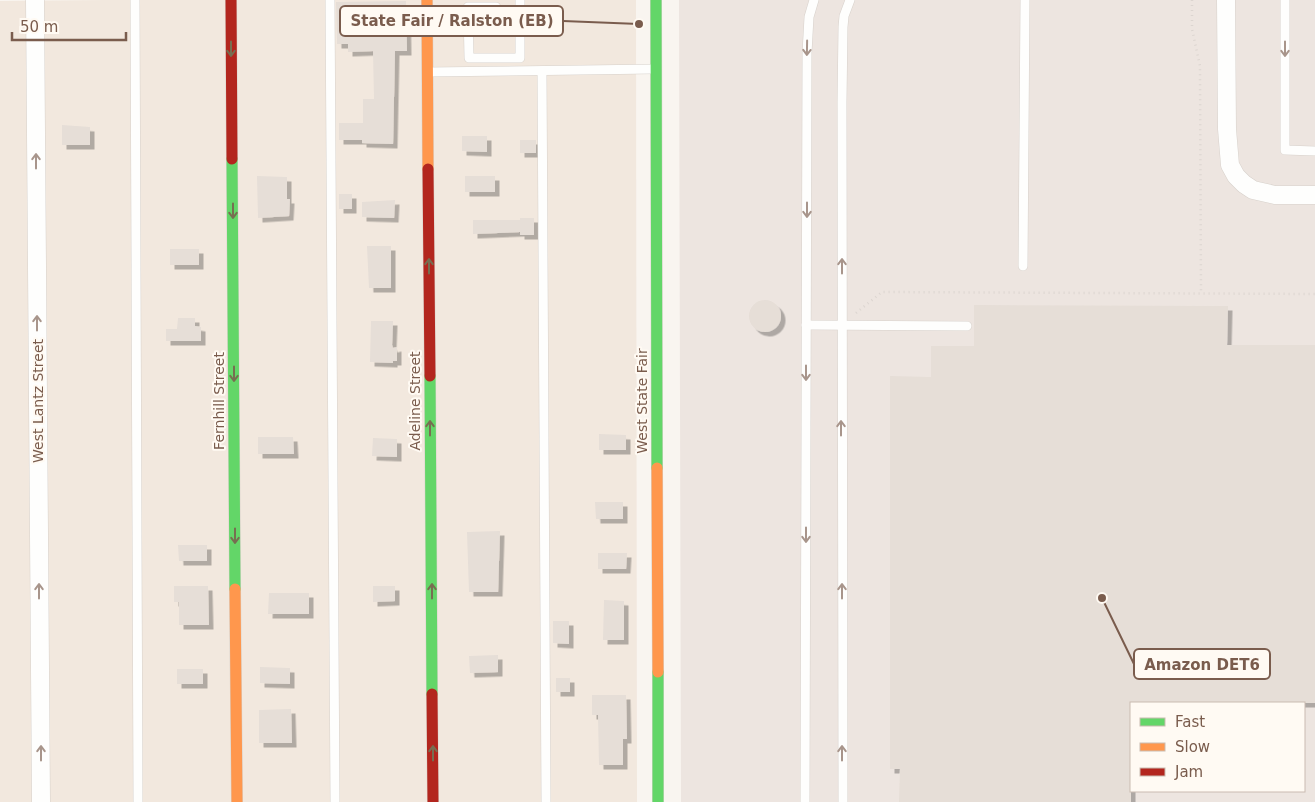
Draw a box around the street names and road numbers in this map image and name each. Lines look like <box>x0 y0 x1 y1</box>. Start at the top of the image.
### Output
street label: West Lantz Street <box>30 339 46 463</box>
street label: West State Fair <box>634 348 650 454</box>
street label: Adeline Street <box>407 351 423 451</box>
street label: Fernhill Street <box>211 352 227 450</box>

